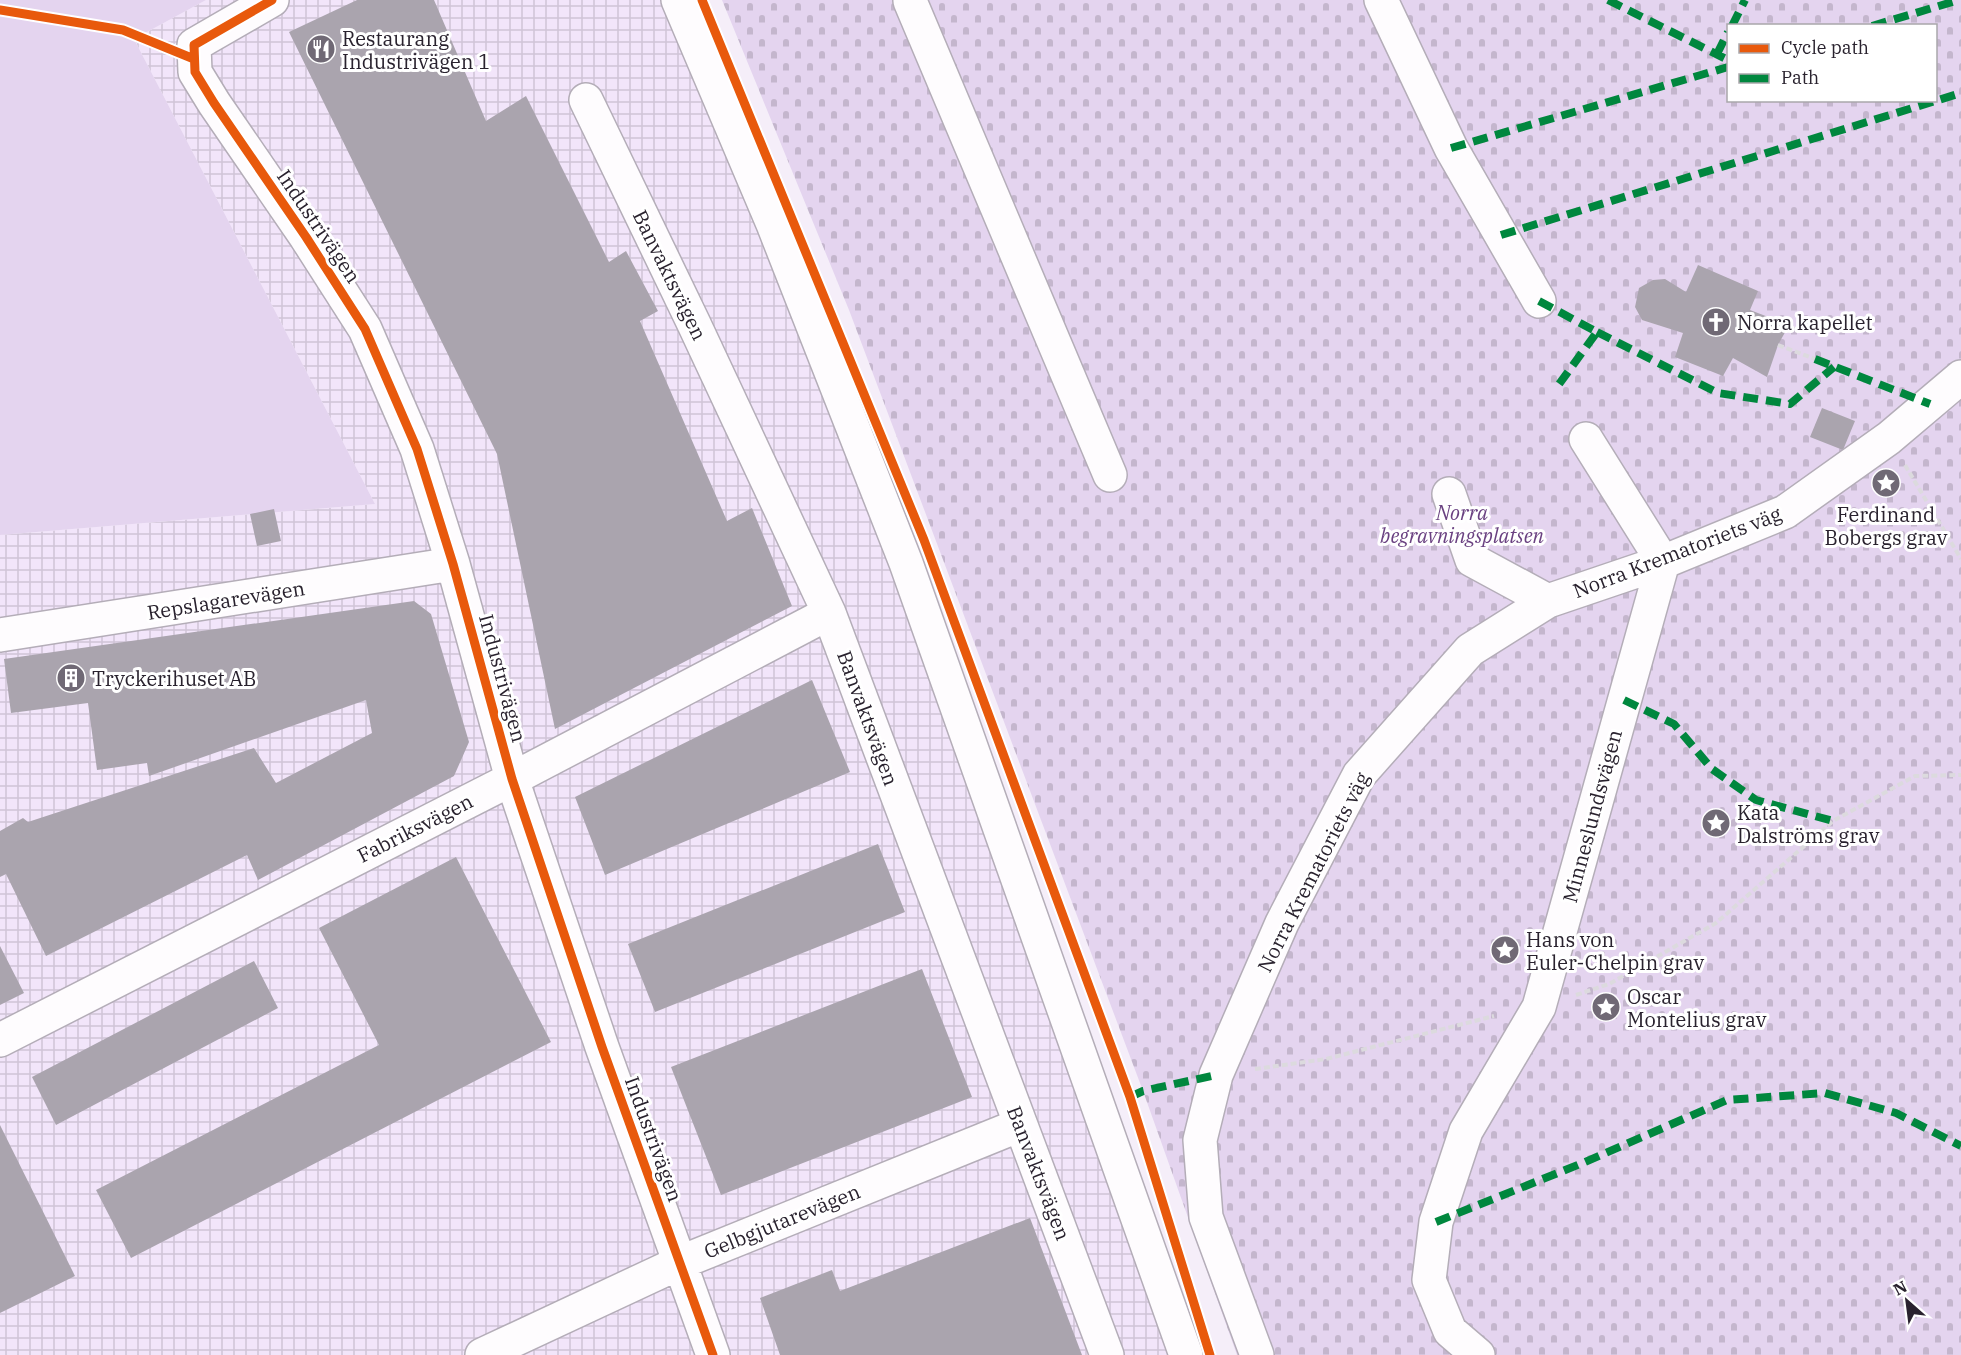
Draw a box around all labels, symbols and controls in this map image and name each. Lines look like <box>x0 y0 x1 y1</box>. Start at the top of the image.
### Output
legend <box>1727 24 1937 102</box>
place label: Restaurang Industrivägen 1 <box>342 25 490 75</box>
restaurant icon: Restaurang Industrivägen 1 <box>305 33 337 65</box>
text: Cycle path <box>1781 36 1869 59</box>
text: Path <box>1781 66 1819 89</box>
street label: Industrivägen <box>271 164 367 288</box>
street label: Banvaktsvägen <box>627 205 713 345</box>
church icon: Norra kapellet <box>1700 306 1732 338</box>
place label: Norra kapellet <box>1737 309 1873 336</box>
place icon: Ferdinand Bobergs grav <box>1870 467 1902 499</box>
park label: Norra begravningsplatsen <box>1380 499 1545 549</box>
street label: Norra Krematoriets väg <box>1569 500 1785 604</box>
place label: Ferdinand Bobergs grav <box>1825 501 1948 551</box>
street label: Repslagarevägen <box>145 574 307 626</box>
street label: Industrivägen <box>473 611 533 745</box>
street label: Banvaktsvägen <box>831 647 905 789</box>
building icon: Tryckerihuset AB <box>55 662 87 694</box>
place label: Tryckerihuset AB <box>92 665 256 692</box>
street label: Minneslundsvägen <box>1556 726 1628 906</box>
street label: Norra Krematoriets väg <box>1251 767 1375 977</box>
street label: Fabriksvägen <box>353 787 478 869</box>
place label: Kata Dalströms grav <box>1737 799 1880 849</box>
place icon: Kata Dalströms grav <box>1700 807 1732 839</box>
place label: Hans von Euler-Chelpin grav <box>1526 926 1704 976</box>
place icon: Hans von Euler-Chelpin grav <box>1489 934 1521 966</box>
place label: Oscar Montelius grav <box>1627 983 1767 1033</box>
place icon: Oscar Montelius grav <box>1590 991 1622 1023</box>
street label: Industrivägen <box>619 1073 689 1206</box>
street label: Banvaktsvägen <box>1001 1102 1077 1244</box>
street label: Gelbgjutarevägen <box>700 1177 864 1265</box>
north arrow <box>1877 1271 1937 1331</box>
text: N <box>1890 1276 1910 1300</box>

